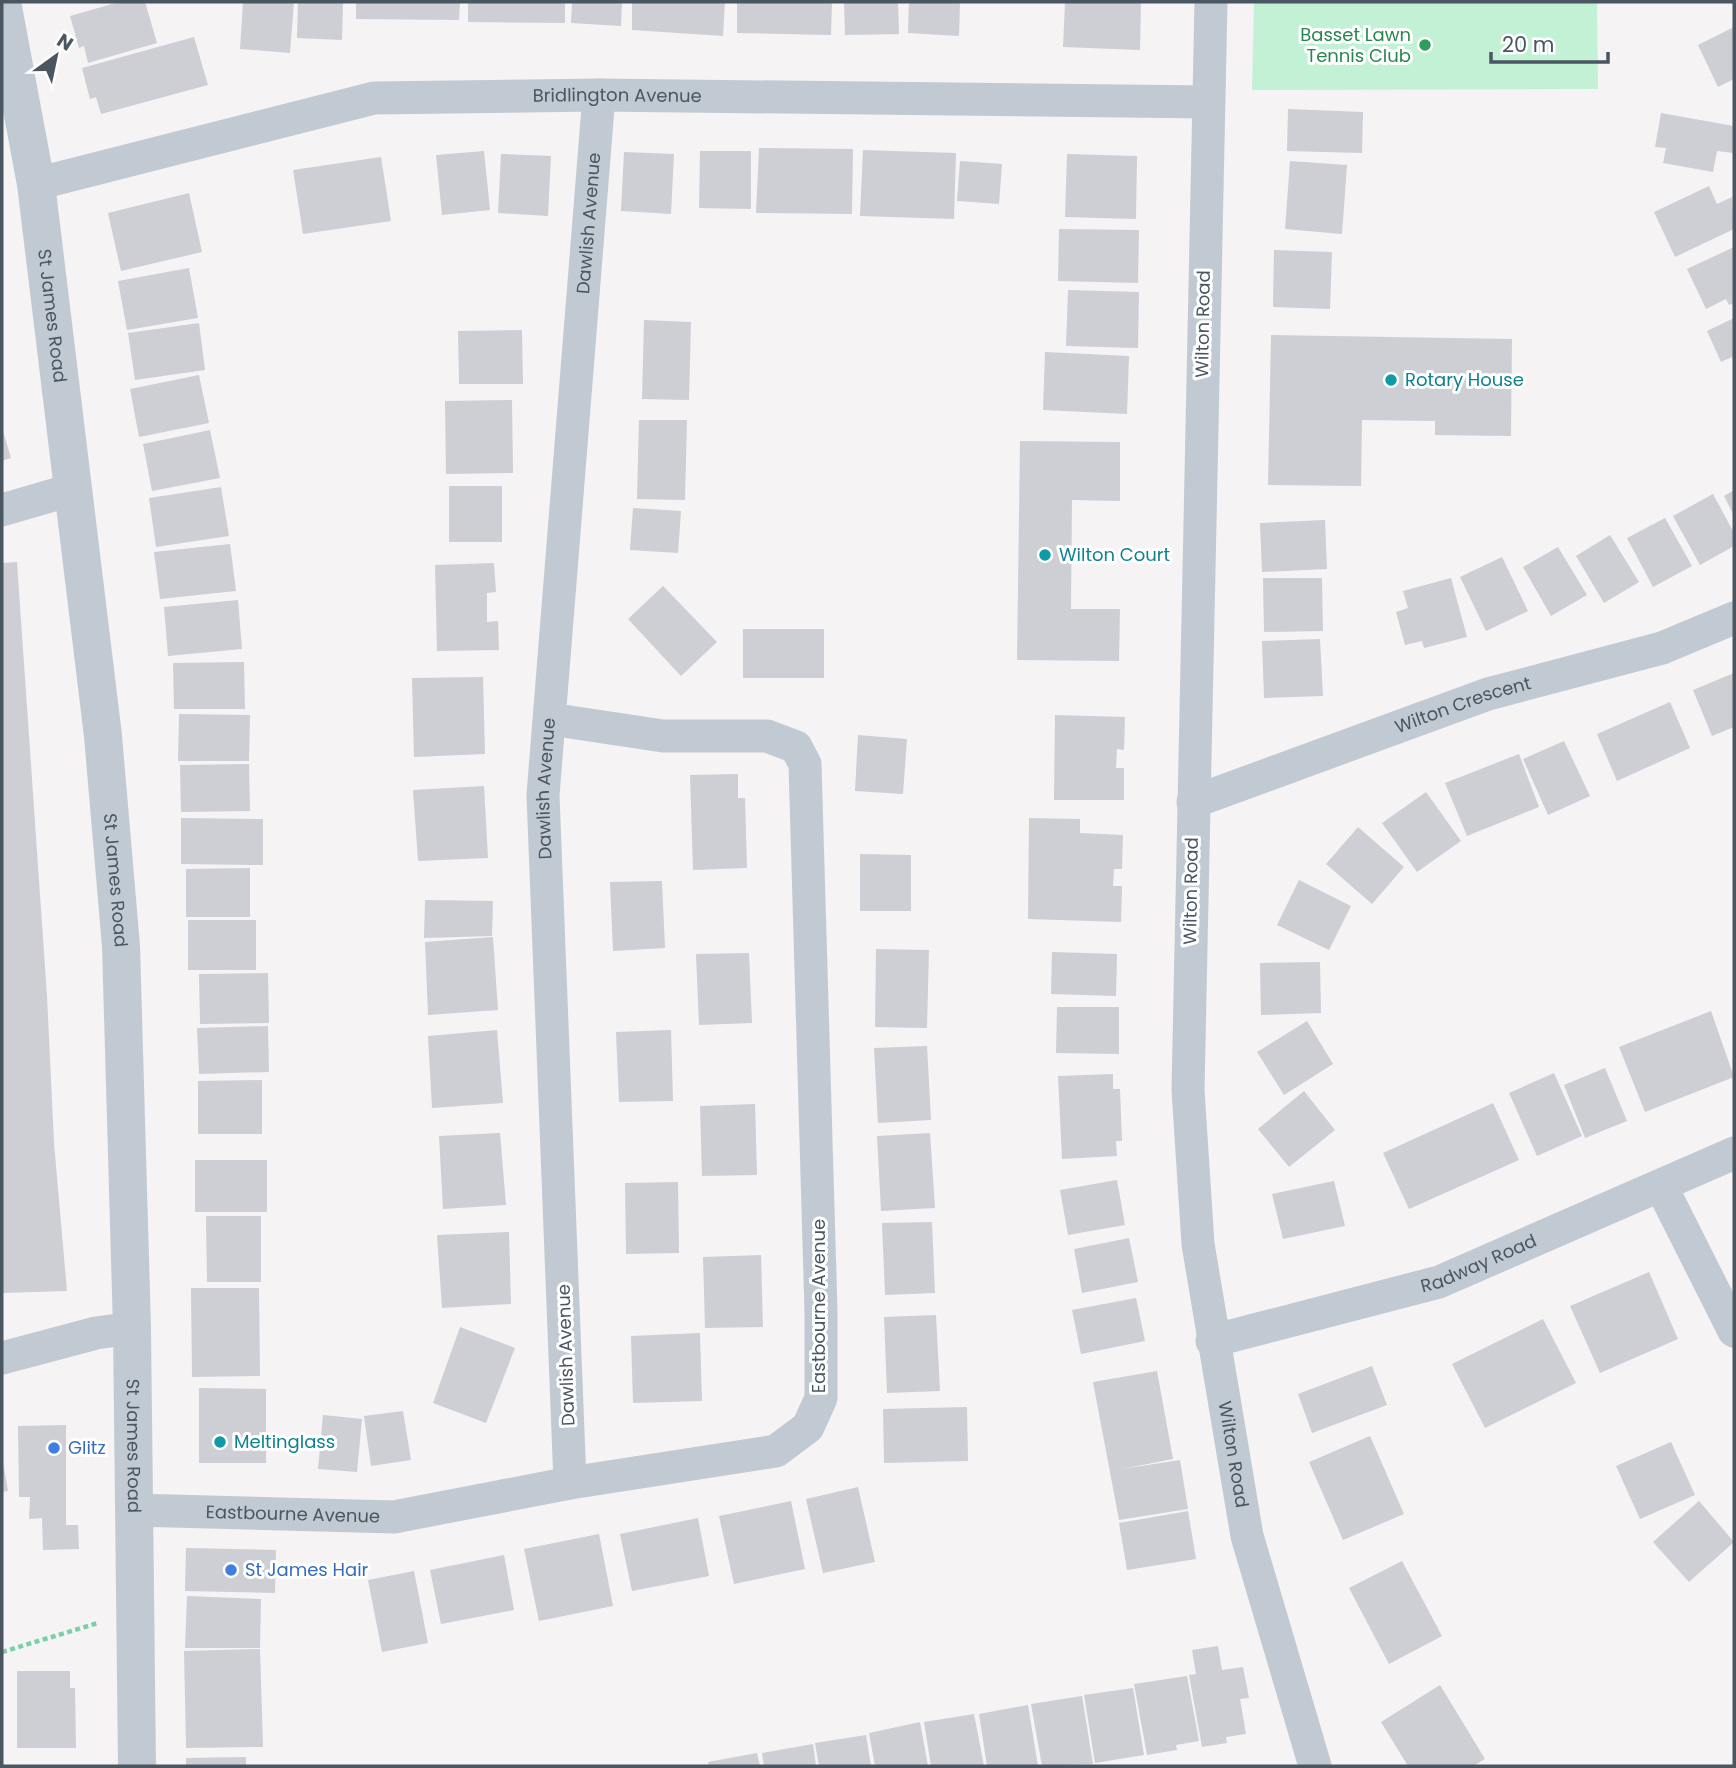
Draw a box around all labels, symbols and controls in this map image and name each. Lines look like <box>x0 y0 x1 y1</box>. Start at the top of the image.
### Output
north arrow <box>21 21 91 91</box>
scale bar <box>1491 21 1608 65</box>
place label: Basset Lawn Tennis Club <box>1300 22 1411 68</box>
text: N <box>52 27 78 57</box>
text: 20 m <box>1502 30 1555 59</box>
marker: Basset Lawn Tennis Club <box>1417 37 1433 53</box>
street label: Bridlington Avenue <box>533 82 702 108</box>
street label: Dawlish Avenue <box>570 152 606 295</box>
street label: St James Road <box>32 248 73 384</box>
street label: Wilton Road <box>1189 270 1216 378</box>
place label: Rotary House <box>1405 367 1524 392</box>
marker: Rotary House <box>1383 372 1399 388</box>
place label: Wilton Court <box>1059 542 1170 567</box>
marker: Wilton Court <box>1037 547 1053 563</box>
street label: Wilton Crescent <box>1391 670 1534 739</box>
street label: Dawlish Avenue <box>530 717 561 860</box>
street label: St James Road <box>98 812 134 948</box>
street label: Wilton Road <box>1177 837 1204 945</box>
street label: Eastbourne Avenue <box>806 1219 831 1393</box>
street label: Radway Road <box>1418 1228 1540 1298</box>
street label: Dawlish Avenue <box>551 1284 580 1426</box>
street label: St James Road <box>121 1379 147 1513</box>
street label: Wilton Road <box>1213 1399 1255 1510</box>
place label: Meltinglass <box>234 1429 335 1454</box>
marker: Meltinglass <box>212 1434 228 1450</box>
place label: Glitz <box>68 1435 106 1460</box>
marker: Glitz <box>46 1440 62 1456</box>
street label: Eastbourne Avenue <box>205 1499 381 1529</box>
place label: St James Hair <box>245 1557 369 1582</box>
marker: St James Hair <box>223 1562 239 1578</box>

